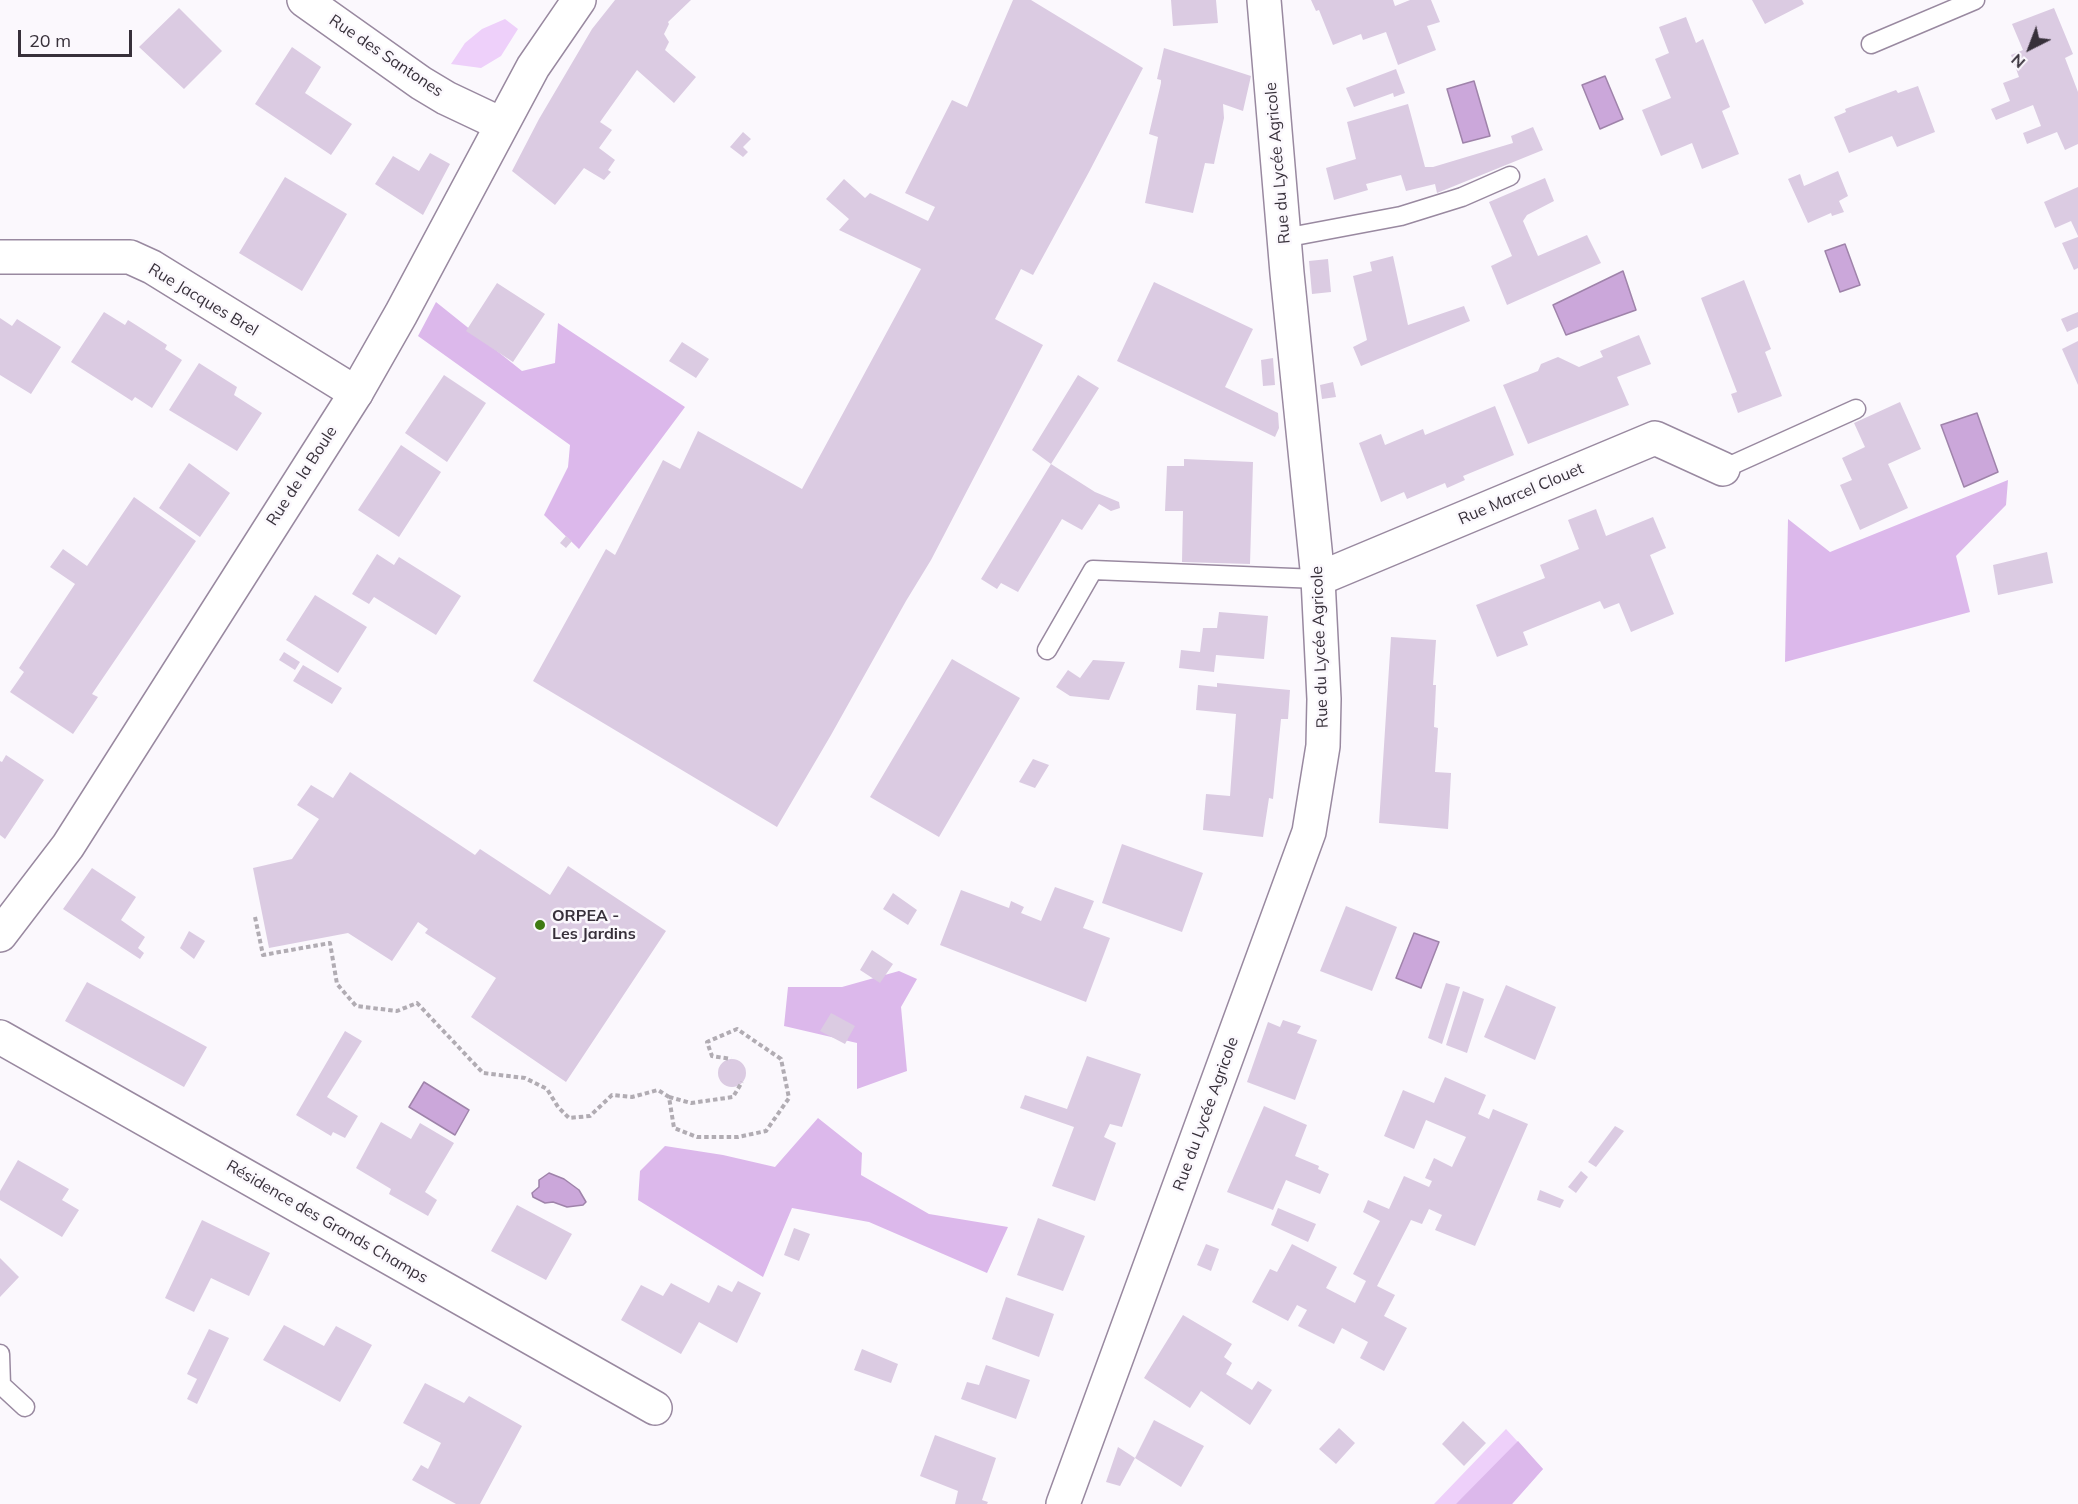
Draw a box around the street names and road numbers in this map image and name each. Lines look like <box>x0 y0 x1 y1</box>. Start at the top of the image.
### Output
street label: Rue des Santones <box>325 11 447 101</box>
street label: Rue du Lycée Agricole <box>1261 81 1295 245</box>
street label: Rue Jacques Brel <box>145 260 261 340</box>
street label: Rue de la Boule <box>263 423 341 529</box>
street label: Rue Marcel Clouet <box>1456 459 1586 529</box>
street label: Rue du Lycée Agricole <box>1308 566 1332 728</box>
street label: Rue du Lycée Agricole <box>1169 1034 1243 1194</box>
street label: Résidence des Grands Champs <box>223 1156 431 1288</box>

